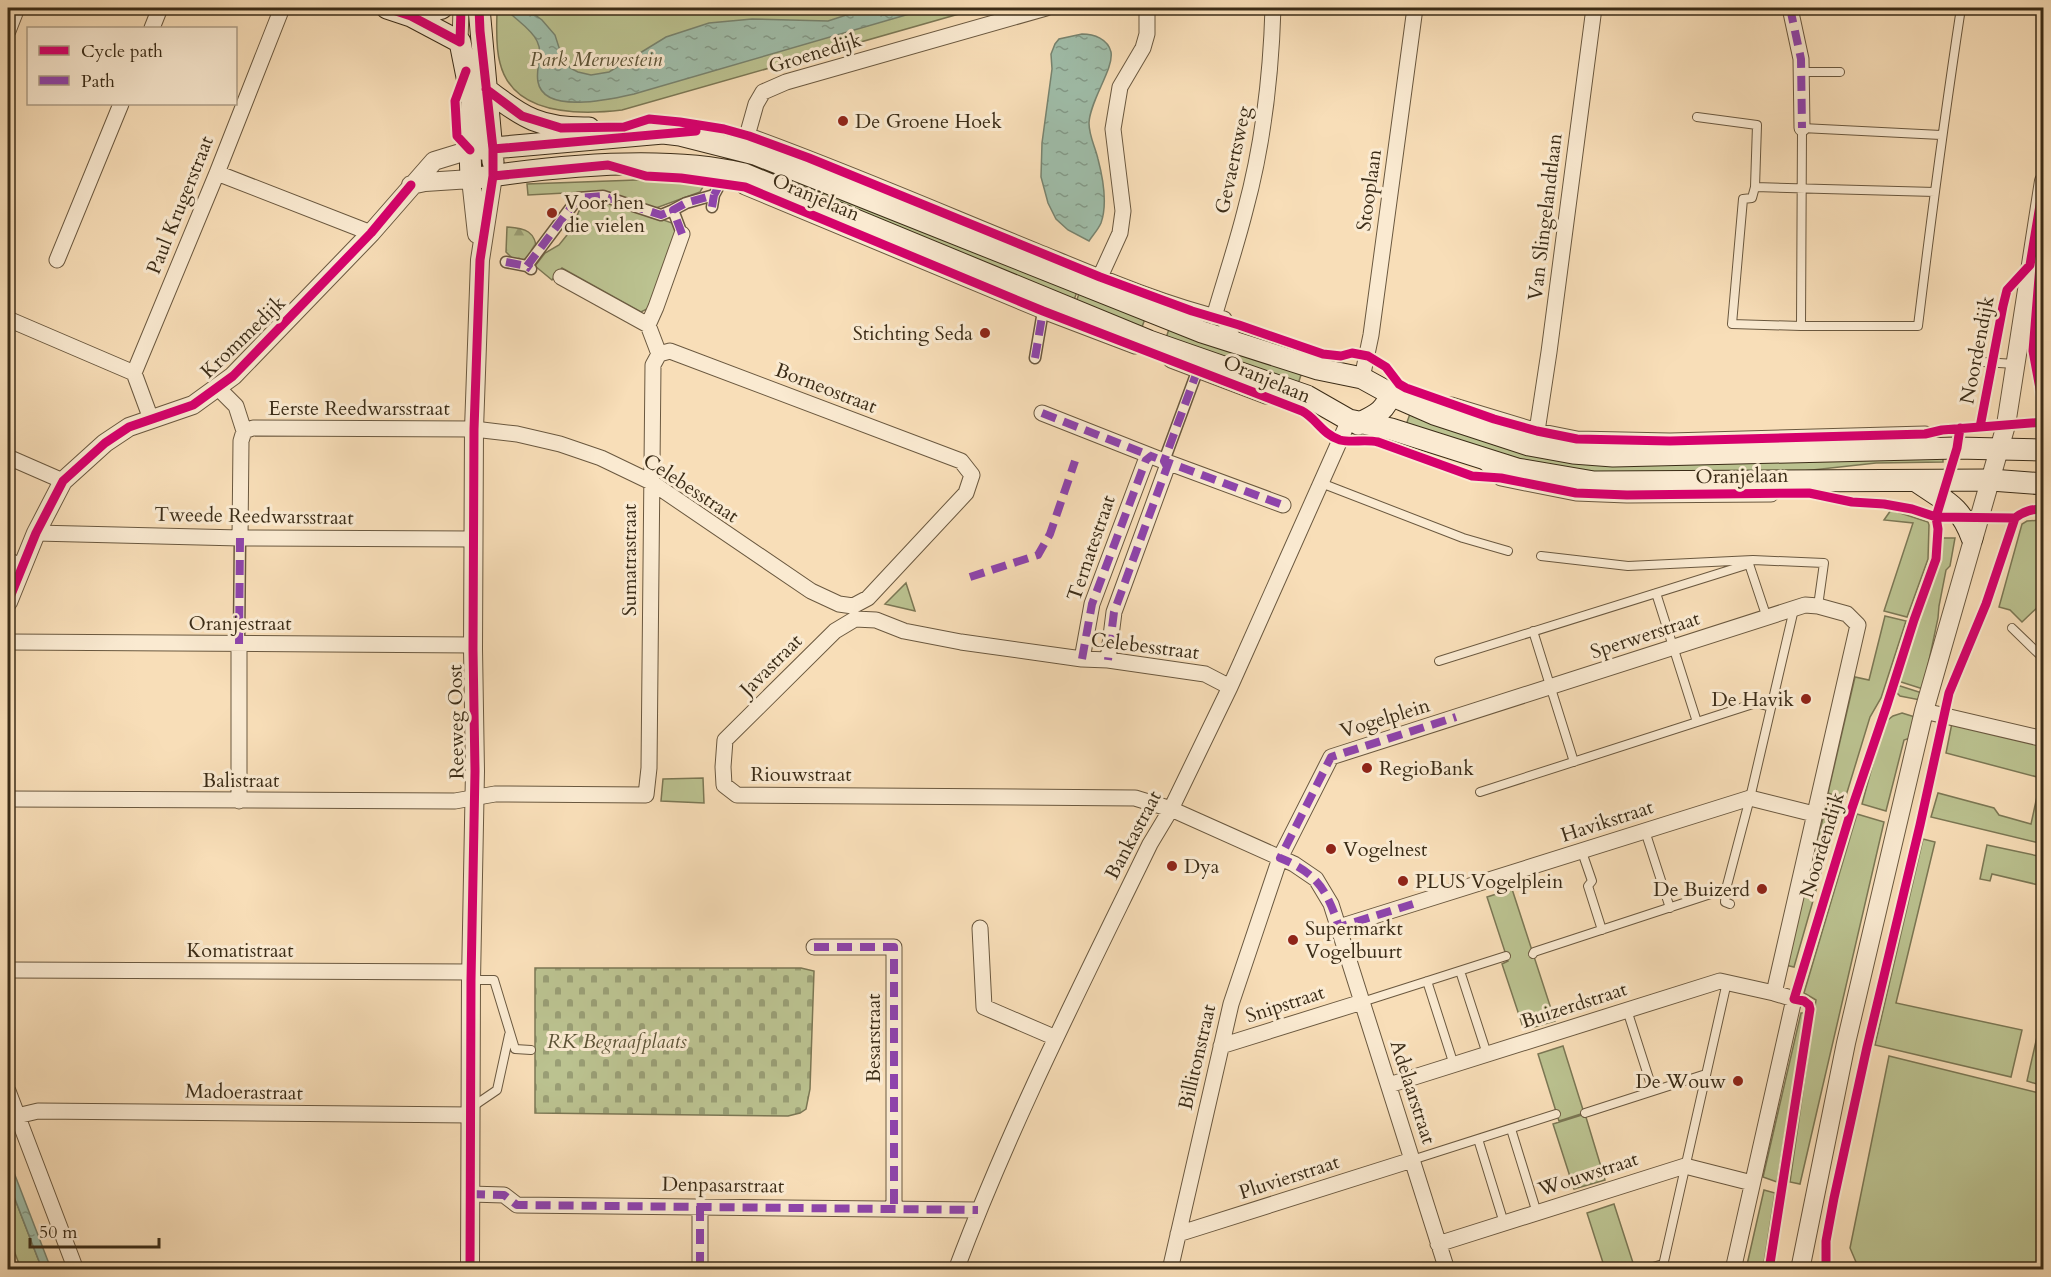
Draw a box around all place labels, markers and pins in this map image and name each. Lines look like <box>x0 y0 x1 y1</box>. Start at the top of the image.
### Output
place label: De Groene Hoek <box>855 108 1002 135</box>
marker: De Groene Hoek <box>836 114 850 128</box>
place label: Voor hen die vielen <box>564 189 646 239</box>
marker: Voor hen die vielen <box>545 206 559 220</box>
place label: Stichting Seda <box>853 320 973 347</box>
marker: Stichting Seda <box>978 326 992 340</box>
place label: De Havik <box>1711 686 1794 713</box>
marker: De Havik <box>1799 692 1813 706</box>
place label: RegioBank <box>1379 755 1474 782</box>
marker: RegioBank <box>1360 761 1374 775</box>
place label: Vogelnest <box>1343 836 1428 863</box>
marker: Vogelnest <box>1324 842 1338 856</box>
place label: Dya <box>1184 853 1220 880</box>
marker: Dya <box>1165 859 1179 873</box>
place label: PLUS Vogelplein <box>1415 868 1564 895</box>
marker: PLUS Vogelplein <box>1396 874 1410 888</box>
place label: De Buizerd <box>1653 876 1750 903</box>
marker: De Buizerd <box>1755 882 1769 896</box>
place label: Supermarkt Vogelbuurt <box>1305 915 1404 965</box>
marker: Supermarkt Vogelbuurt <box>1286 933 1300 947</box>
place label: De Wouw <box>1635 1068 1726 1095</box>
marker: De Wouw <box>1731 1074 1745 1088</box>

